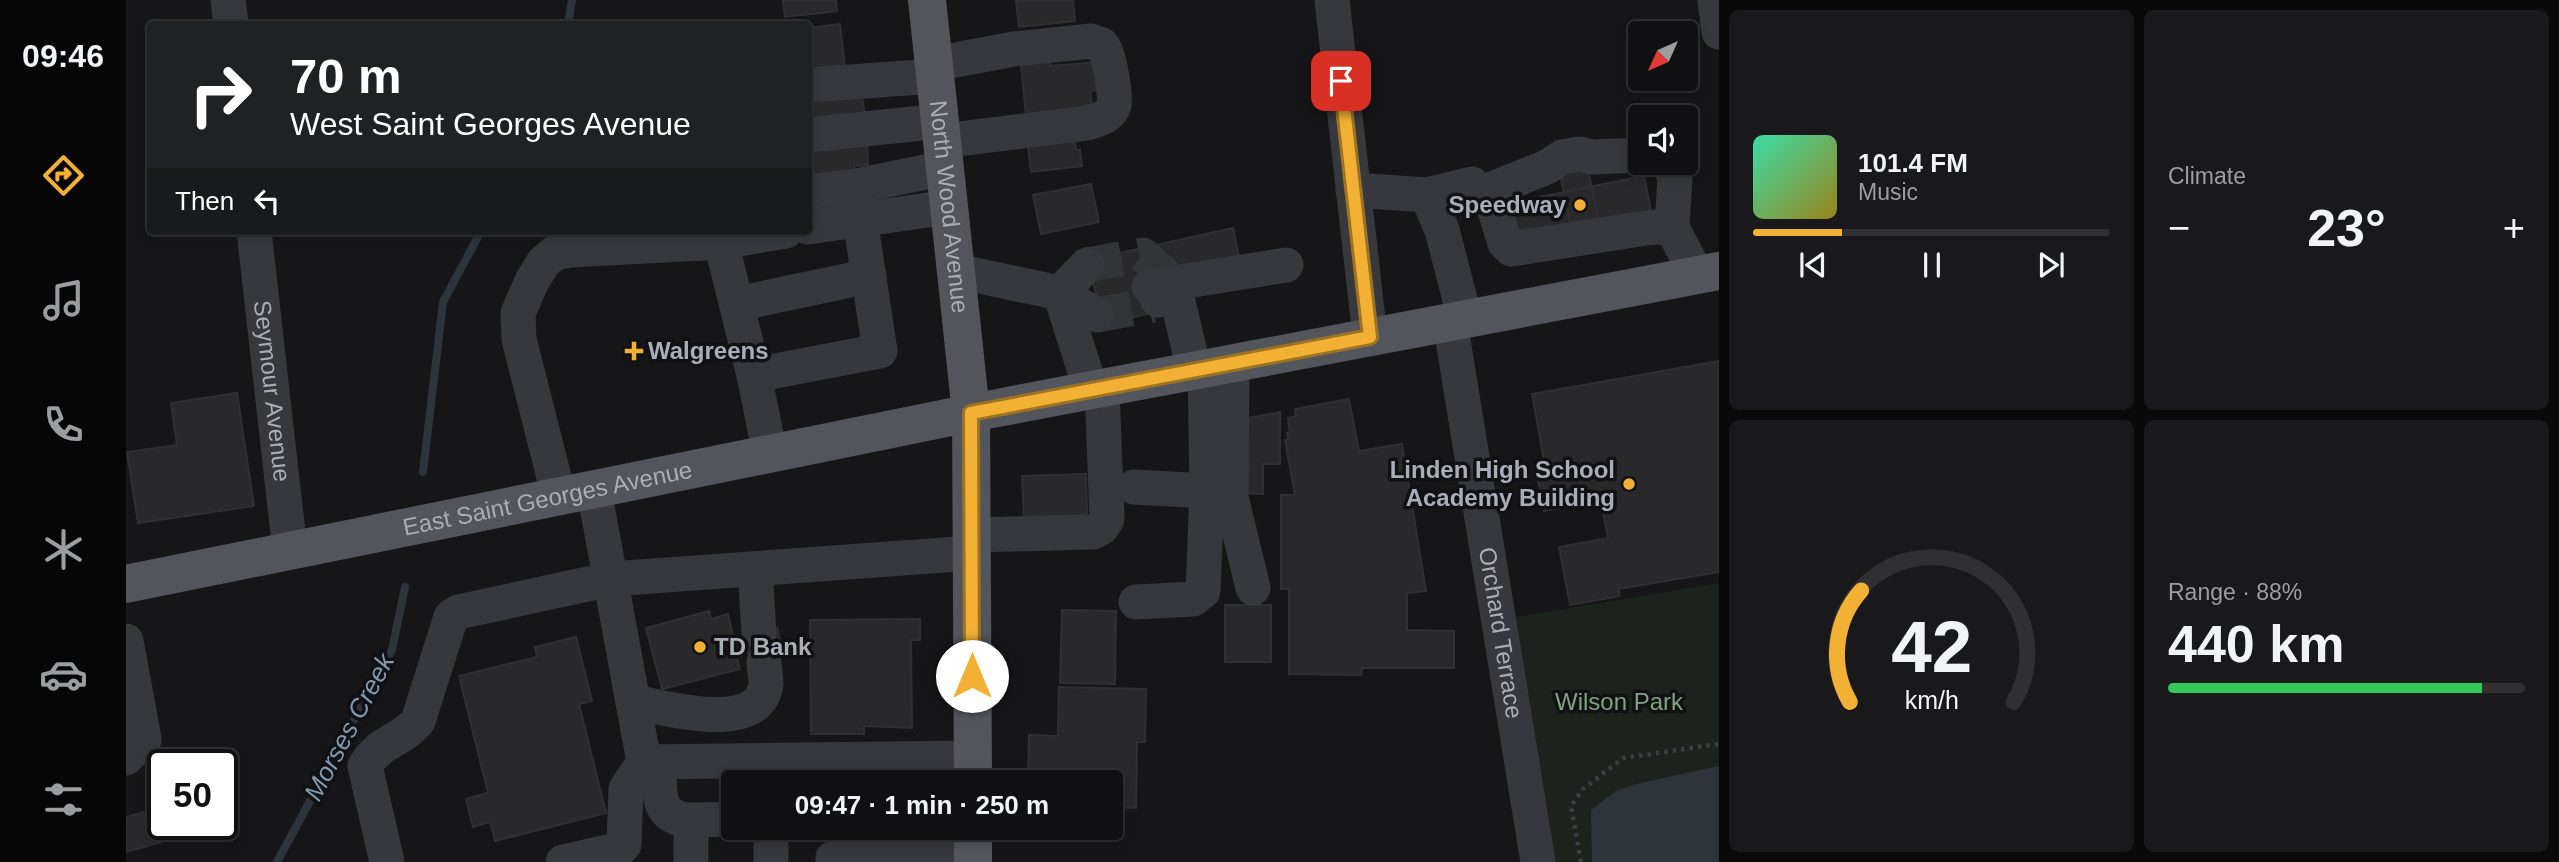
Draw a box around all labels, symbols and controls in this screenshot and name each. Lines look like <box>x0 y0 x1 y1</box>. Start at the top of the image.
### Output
north arrow <box>1628 21 1698 91</box>
map controls <box>1628 21 1698 175</box>
text: 09:46 <box>22 38 104 74</box>
icon: right <box>175 49 266 140</box>
text: 70 m <box>290 49 402 103</box>
pin <box>1311 51 1371 111</box>
icon: arrive <box>1322 62 1360 100</box>
street label: North Wood Avenue <box>925 99 974 315</box>
button: sound <box>1628 105 1698 175</box>
text: West Saint Georges Avenue <box>290 106 691 142</box>
text: 101.4 FM <box>1858 148 1968 178</box>
icon: directions <box>39 151 88 200</box>
text: Climate <box>2168 163 2246 189</box>
text: Music <box>1858 179 1918 205</box>
icon: left <box>248 182 286 220</box>
text: Then <box>175 186 234 216</box>
place label: Speedway <box>1449 191 1567 218</box>
marker: Speedway <box>1572 197 1588 213</box>
text: 23° <box>2307 199 2386 257</box>
text: − <box>2168 207 2190 249</box>
text: + <box>2503 207 2525 249</box>
icon: previous <box>1794 246 1832 284</box>
icon: pause <box>1913 246 1951 284</box>
icon: next <box>2032 246 2070 284</box>
icon: music <box>39 276 88 325</box>
street label: Seymour Avenue <box>249 299 296 483</box>
place label: Walgreens <box>648 337 768 364</box>
marker: Walgreens <box>626 343 642 359</box>
icon: phone <box>39 400 88 449</box>
street label: East Saint Georges Avenue <box>400 456 694 541</box>
place label: Linden High School Academy Building <box>1390 456 1615 511</box>
marker: Linden High School Academy Building <box>1621 476 1637 492</box>
icon: climate <box>39 525 88 574</box>
street label: Orchard Terrace <box>1474 545 1528 720</box>
text: Range · 88% <box>2168 579 2302 605</box>
text: 42 <box>1891 606 1972 687</box>
text: 440 km <box>2168 615 2344 673</box>
place label: TD Bank <box>714 633 812 660</box>
marker: TD Bank <box>692 639 708 655</box>
position arrow <box>935 639 1009 713</box>
water label: Morses Creek <box>298 647 401 805</box>
icon: car <box>39 650 88 699</box>
text: km/h <box>1904 686 1959 714</box>
park label: Wilson Park <box>1555 688 1684 715</box>
speed limit sign: 50 <box>147 749 238 840</box>
icon: filters <box>39 775 88 824</box>
text: 09:47 · 1 min · 250 m <box>795 790 1049 820</box>

